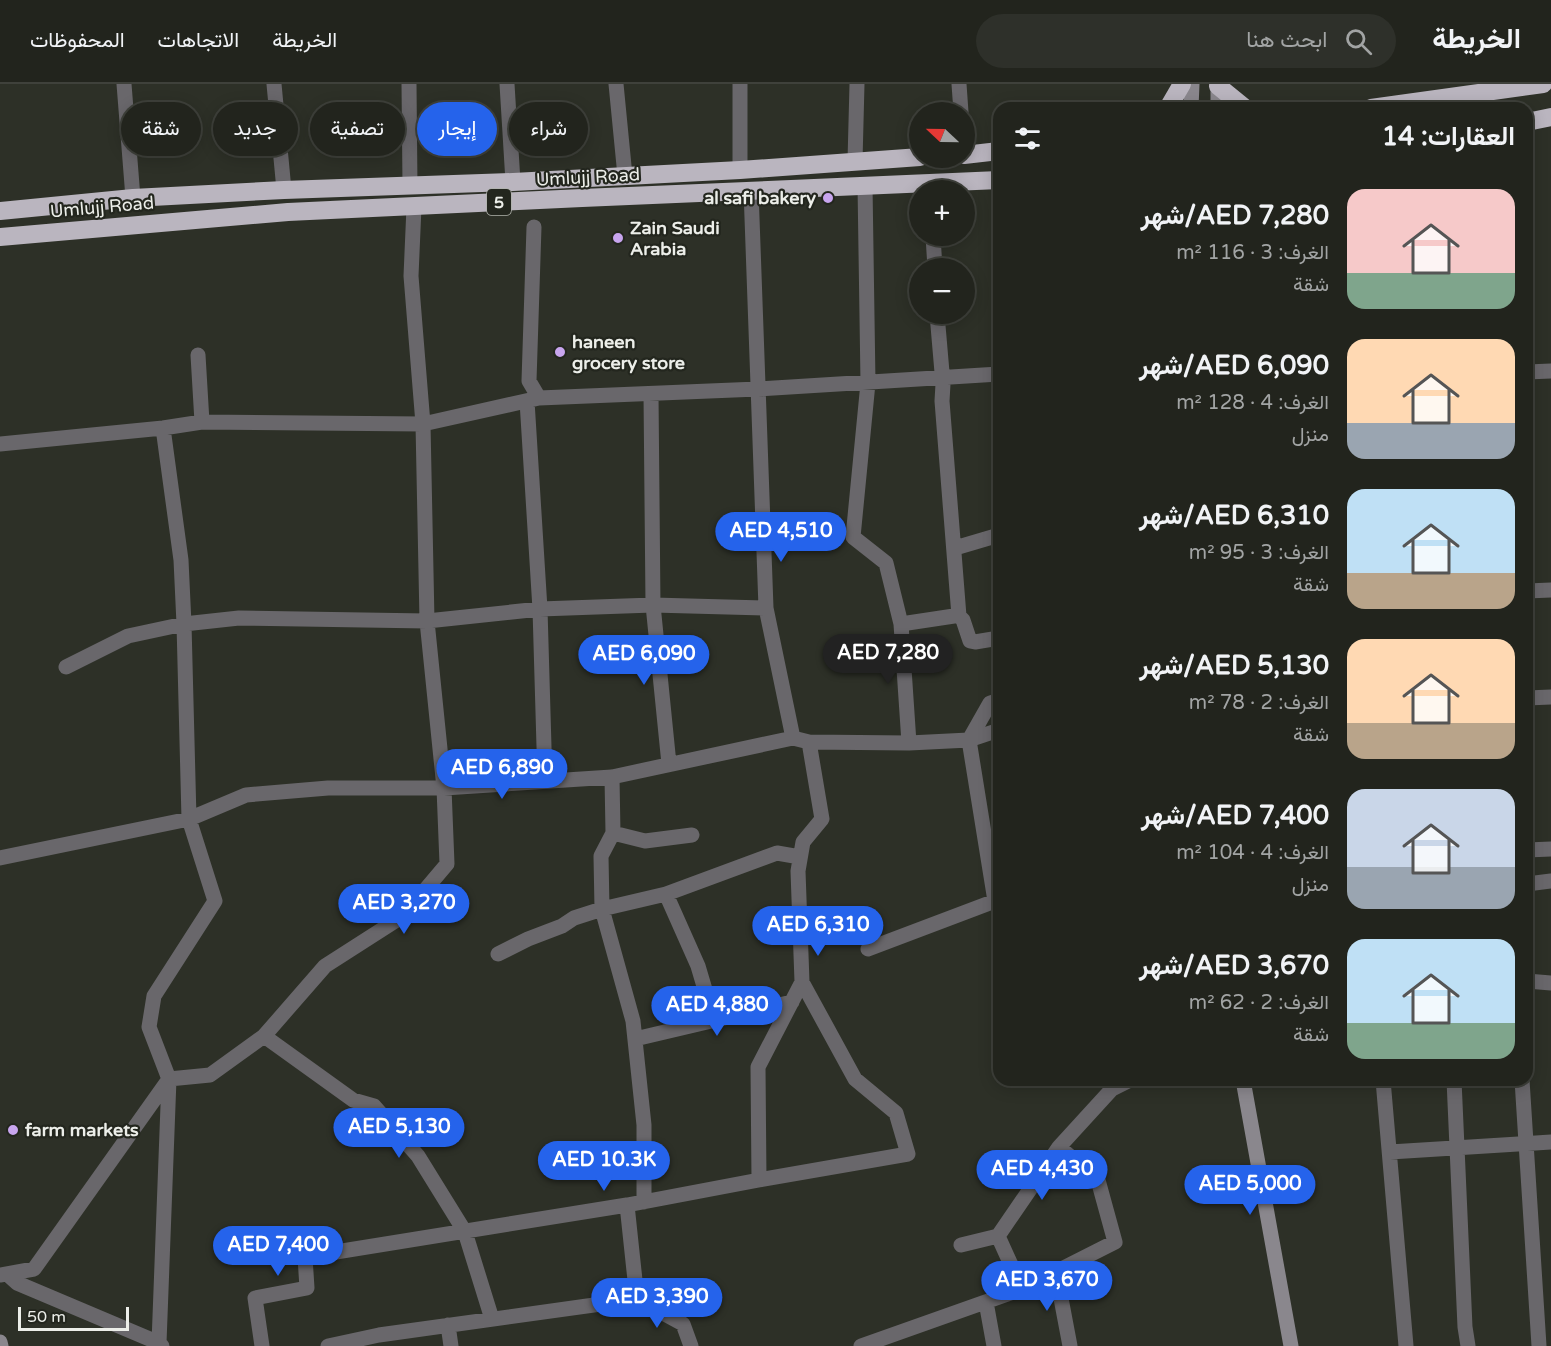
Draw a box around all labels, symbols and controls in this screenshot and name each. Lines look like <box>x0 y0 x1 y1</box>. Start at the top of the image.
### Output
search box <box>976 14 1396 68</box>
text: الخريطة <box>1432 22 1521 56</box>
icon: search <box>1342 25 1375 58</box>
text: ابحث هنا <box>1246 27 1327 53</box>
text: المحفوظات <box>30 28 125 53</box>
text: الاتجاهات <box>158 28 239 53</box>
text: الخريطة <box>272 28 337 53</box>
chip: شقة <box>121 102 201 156</box>
chip: جديد <box>213 102 298 156</box>
chip: تصفية <box>310 102 405 156</box>
chip: إيجار <box>417 102 497 156</box>
chip: شراء <box>509 102 588 156</box>
north arrow <box>909 102 975 168</box>
map controls <box>909 102 975 324</box>
text: العقارات: 14 <box>1382 121 1515 152</box>
icon: filters <box>1011 122 1044 155</box>
street label: Umlujj Road <box>535 163 641 191</box>
button: + <box>909 180 975 246</box>
place label: al safi bakery <box>704 187 816 209</box>
road number: 5 <box>487 189 511 215</box>
street label: Umlujj Road <box>49 191 155 223</box>
marker: al safi bakery <box>821 191 835 205</box>
text: AED 7,280/شهر <box>1140 200 1329 231</box>
icon: home <box>1395 213 1467 285</box>
place label: Zain Saudi Arabia <box>630 217 720 260</box>
marker: Zain Saudi Arabia <box>611 231 625 245</box>
text: الغرف: 3 · 116 m² <box>1176 241 1329 265</box>
button: − <box>909 258 975 324</box>
text: شقة <box>1293 273 1329 297</box>
place label: haneen grocery store <box>572 331 685 374</box>
marker: haneen grocery store <box>553 345 567 359</box>
text: AED 6,090/شهر <box>1139 350 1329 381</box>
icon: home <box>1395 363 1467 435</box>
text: الغرف: 4 · 128 m² <box>1176 391 1329 415</box>
text: منزل <box>1292 423 1329 447</box>
text: AED 6,310/شهر <box>1139 500 1329 531</box>
pin: AED 4,510 <box>712 512 850 563</box>
icon: home <box>1395 513 1467 585</box>
text: AED 4,510 <box>729 519 833 543</box>
text: الغرف: 3 · 95 m² <box>1189 541 1329 565</box>
text: شقة <box>1293 573 1329 597</box>
pin: AED 7,280 <box>819 634 957 685</box>
pin: AED 6,090 <box>575 635 713 686</box>
text: AED 7,280 <box>837 641 939 665</box>
text: AED 6,090 <box>592 642 696 666</box>
text: AED 5,130/شهر <box>1139 650 1329 681</box>
icon: home <box>1395 663 1467 735</box>
text: الغرف: 2 · 78 m² <box>1189 691 1329 715</box>
text: شقة <box>1293 723 1329 747</box>
pin: AED 6,890 <box>433 749 571 800</box>
text: AED 6,890 <box>450 756 554 780</box>
text: AED 7,400/شهر <box>1141 800 1329 831</box>
icon: home <box>1395 813 1467 885</box>
text: الغرف: 4 · 104 m² <box>1176 841 1329 865</box>
text: منزل <box>1292 873 1329 897</box>
pin: AED 3,270 <box>335 884 473 935</box>
text: AED 3,270 <box>352 891 456 915</box>
pin: AED 6,310 <box>749 906 887 957</box>
text: AED 6,310 <box>766 913 870 937</box>
text: AED 3,670/شهر <box>1139 950 1329 981</box>
icon: home <box>1395 963 1467 1035</box>
pin: AED 4,880 <box>648 986 786 1037</box>
text: الغرف: 2 · 62 m² <box>1189 991 1329 1015</box>
text: AED 4,880 <box>665 993 769 1017</box>
text: شقة <box>1293 1023 1329 1047</box>
pin: AED 5,130 <box>330 1108 468 1159</box>
text: AED 5,130 <box>347 1115 451 1139</box>
place label: farm markets <box>25 1119 139 1141</box>
marker: farm markets <box>6 1123 20 1137</box>
pin: AED 10.3K <box>535 1141 673 1192</box>
text: AED 10.3K <box>552 1148 656 1172</box>
pin: AED 4,430 <box>973 1150 1111 1201</box>
text: AED 4,430 <box>991 1157 1093 1181</box>
pin: AED 5,000 <box>1181 1165 1319 1216</box>
text: AED 5,000 <box>1198 1172 1302 1196</box>
pin: AED 7,400 <box>209 1226 347 1277</box>
text: AED 7,400 <box>227 1233 329 1257</box>
pin: AED 3,670 <box>978 1261 1116 1312</box>
text: AED 3,670 <box>995 1268 1099 1292</box>
pin: AED 3,390 <box>588 1278 726 1329</box>
text: AED 3,390 <box>605 1285 709 1309</box>
scale bar <box>18 1304 129 1332</box>
text: 50 m <box>27 1307 66 1327</box>

